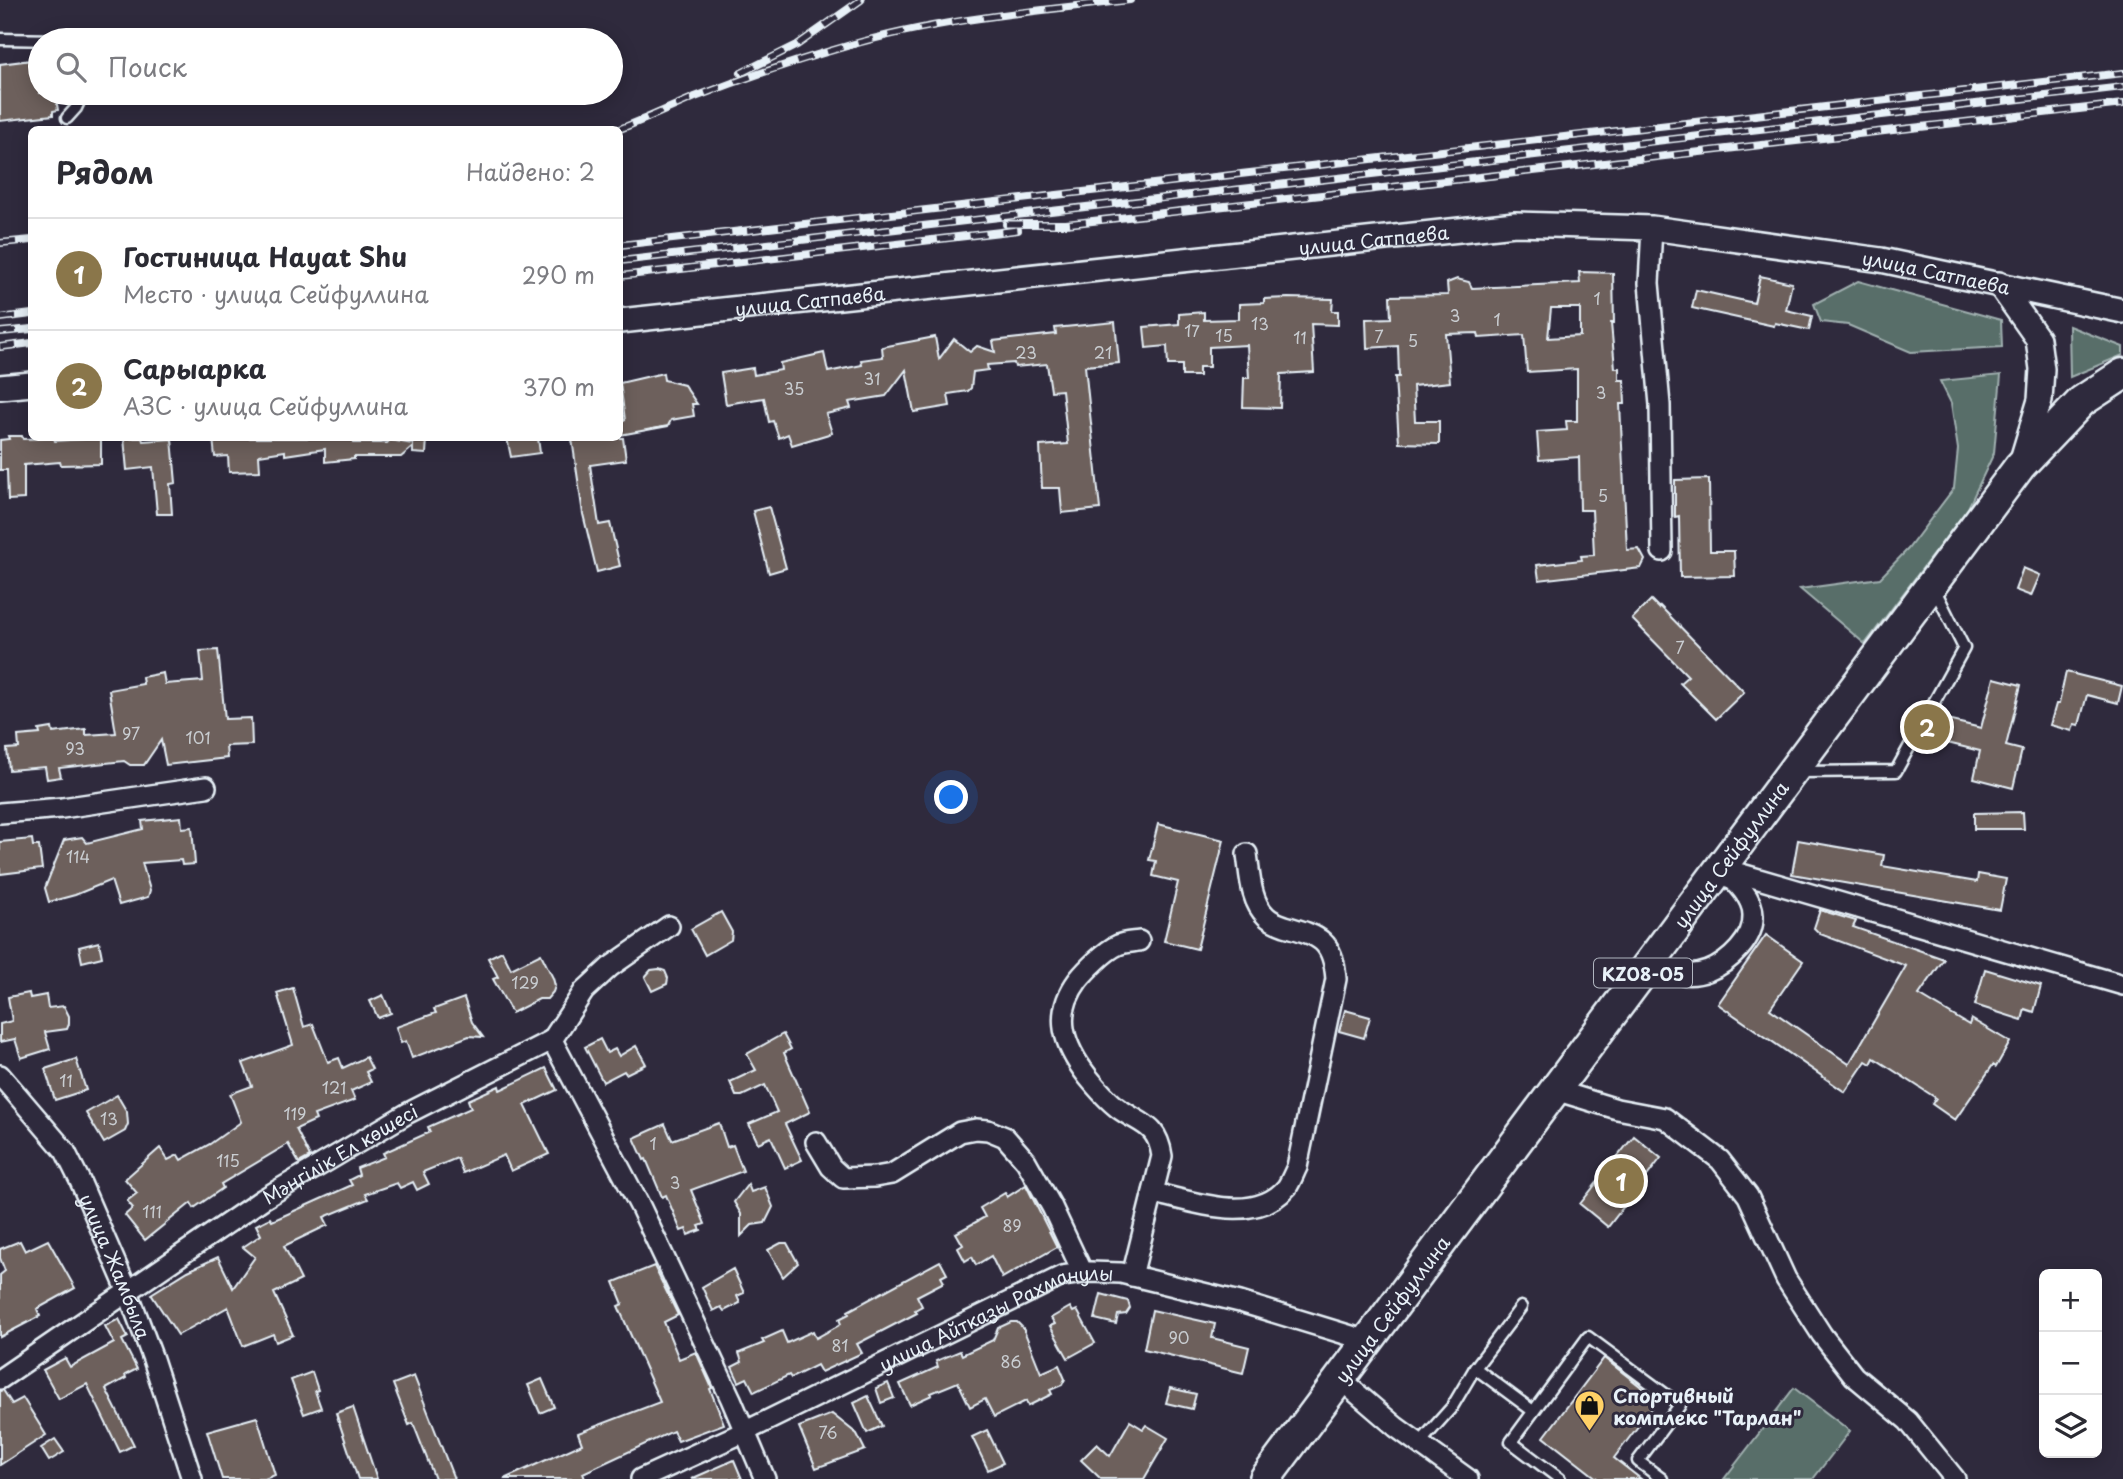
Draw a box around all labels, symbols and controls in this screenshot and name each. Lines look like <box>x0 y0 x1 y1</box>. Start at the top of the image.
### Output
search box <box>28 28 623 105</box>
text: Поиск <box>108 47 187 86</box>
icon: search <box>52 48 90 86</box>
text: Рядом <box>56 149 154 194</box>
text: Найдено: 2 <box>466 154 595 189</box>
street label: улица Сатпаева <box>1297 217 1450 261</box>
text: Гостиница Hayat Shu <box>123 237 407 276</box>
street label: улица Сатпаева <box>1860 244 2013 301</box>
text: 1 <box>74 257 85 292</box>
text: 290 m <box>522 257 595 292</box>
text: Место · улица Сейфуллина <box>123 276 429 311</box>
street label: улица Сатпаева <box>733 278 887 322</box>
house number: 1 <box>1593 286 1601 310</box>
house number: 3 <box>1450 303 1460 327</box>
house number: 1 <box>1493 307 1501 331</box>
house number: 13 <box>1251 311 1269 335</box>
house number: 17 <box>1184 318 1200 342</box>
house number: 15 <box>1215 323 1233 347</box>
house number: 7 <box>1374 324 1384 348</box>
house number: 11 <box>1293 325 1307 349</box>
house number: 5 <box>1408 328 1418 352</box>
house number: 23 <box>1015 340 1037 364</box>
house number: 21 <box>1094 340 1112 364</box>
text: Сарыарка <box>123 349 266 388</box>
house number: 31 <box>864 366 880 390</box>
text: 2 <box>71 369 87 404</box>
text: 370 m <box>522 369 595 404</box>
house number: 35 <box>784 376 804 400</box>
house number: 3 <box>1596 380 1606 404</box>
text: АЗС · улица Сейфуллина <box>123 388 408 423</box>
house number: 5 <box>1598 483 1608 507</box>
house number: 7 <box>1675 635 1685 659</box>
pin: 2 <box>1904 701 1950 753</box>
house number: 97 <box>122 721 140 745</box>
house number: 101 <box>186 725 210 749</box>
house number: 93 <box>65 736 85 760</box>
street label: улица Сейфуллина <box>1666 775 1795 934</box>
your location <box>934 780 968 814</box>
house number: 114 <box>66 844 90 868</box>
road number: KZ08-05 <box>1594 958 1692 988</box>
house number: 129 <box>511 970 539 994</box>
house number: 11 <box>59 1068 73 1092</box>
house number: 121 <box>322 1075 346 1099</box>
street label: Мәңгілік Ел көшесі <box>257 1096 422 1210</box>
house number: 119 <box>284 1101 306 1125</box>
house number: 13 <box>100 1106 118 1130</box>
house number: 1 <box>649 1131 657 1155</box>
house number: 115 <box>216 1148 240 1172</box>
pin: 1 <box>1598 1155 1644 1207</box>
house number: 3 <box>670 1170 680 1194</box>
street label: улица Жамбыла <box>73 1189 158 1343</box>
house number: 111 <box>142 1199 162 1223</box>
house number: 89 <box>1002 1213 1022 1237</box>
street label: улица Сейфуллина <box>1327 1229 1456 1389</box>
street label: улица Айтказы Рахманулы <box>874 1258 1114 1378</box>
map controls <box>2039 1269 2102 1458</box>
button: + <box>2039 1269 2102 1332</box>
house number: 90 <box>1168 1325 1190 1349</box>
button: − <box>2039 1332 2102 1395</box>
house number: 81 <box>831 1333 849 1357</box>
house number: 86 <box>1001 1349 1021 1373</box>
place label: Спортивный комплекс "Тарлан" <box>1613 1381 1801 1431</box>
shop icon: Спортивный комплекс "Тарлан" <box>1573 1389 1607 1433</box>
button: layers <box>2039 1395 2102 1458</box>
house number: 76 <box>818 1420 838 1444</box>

